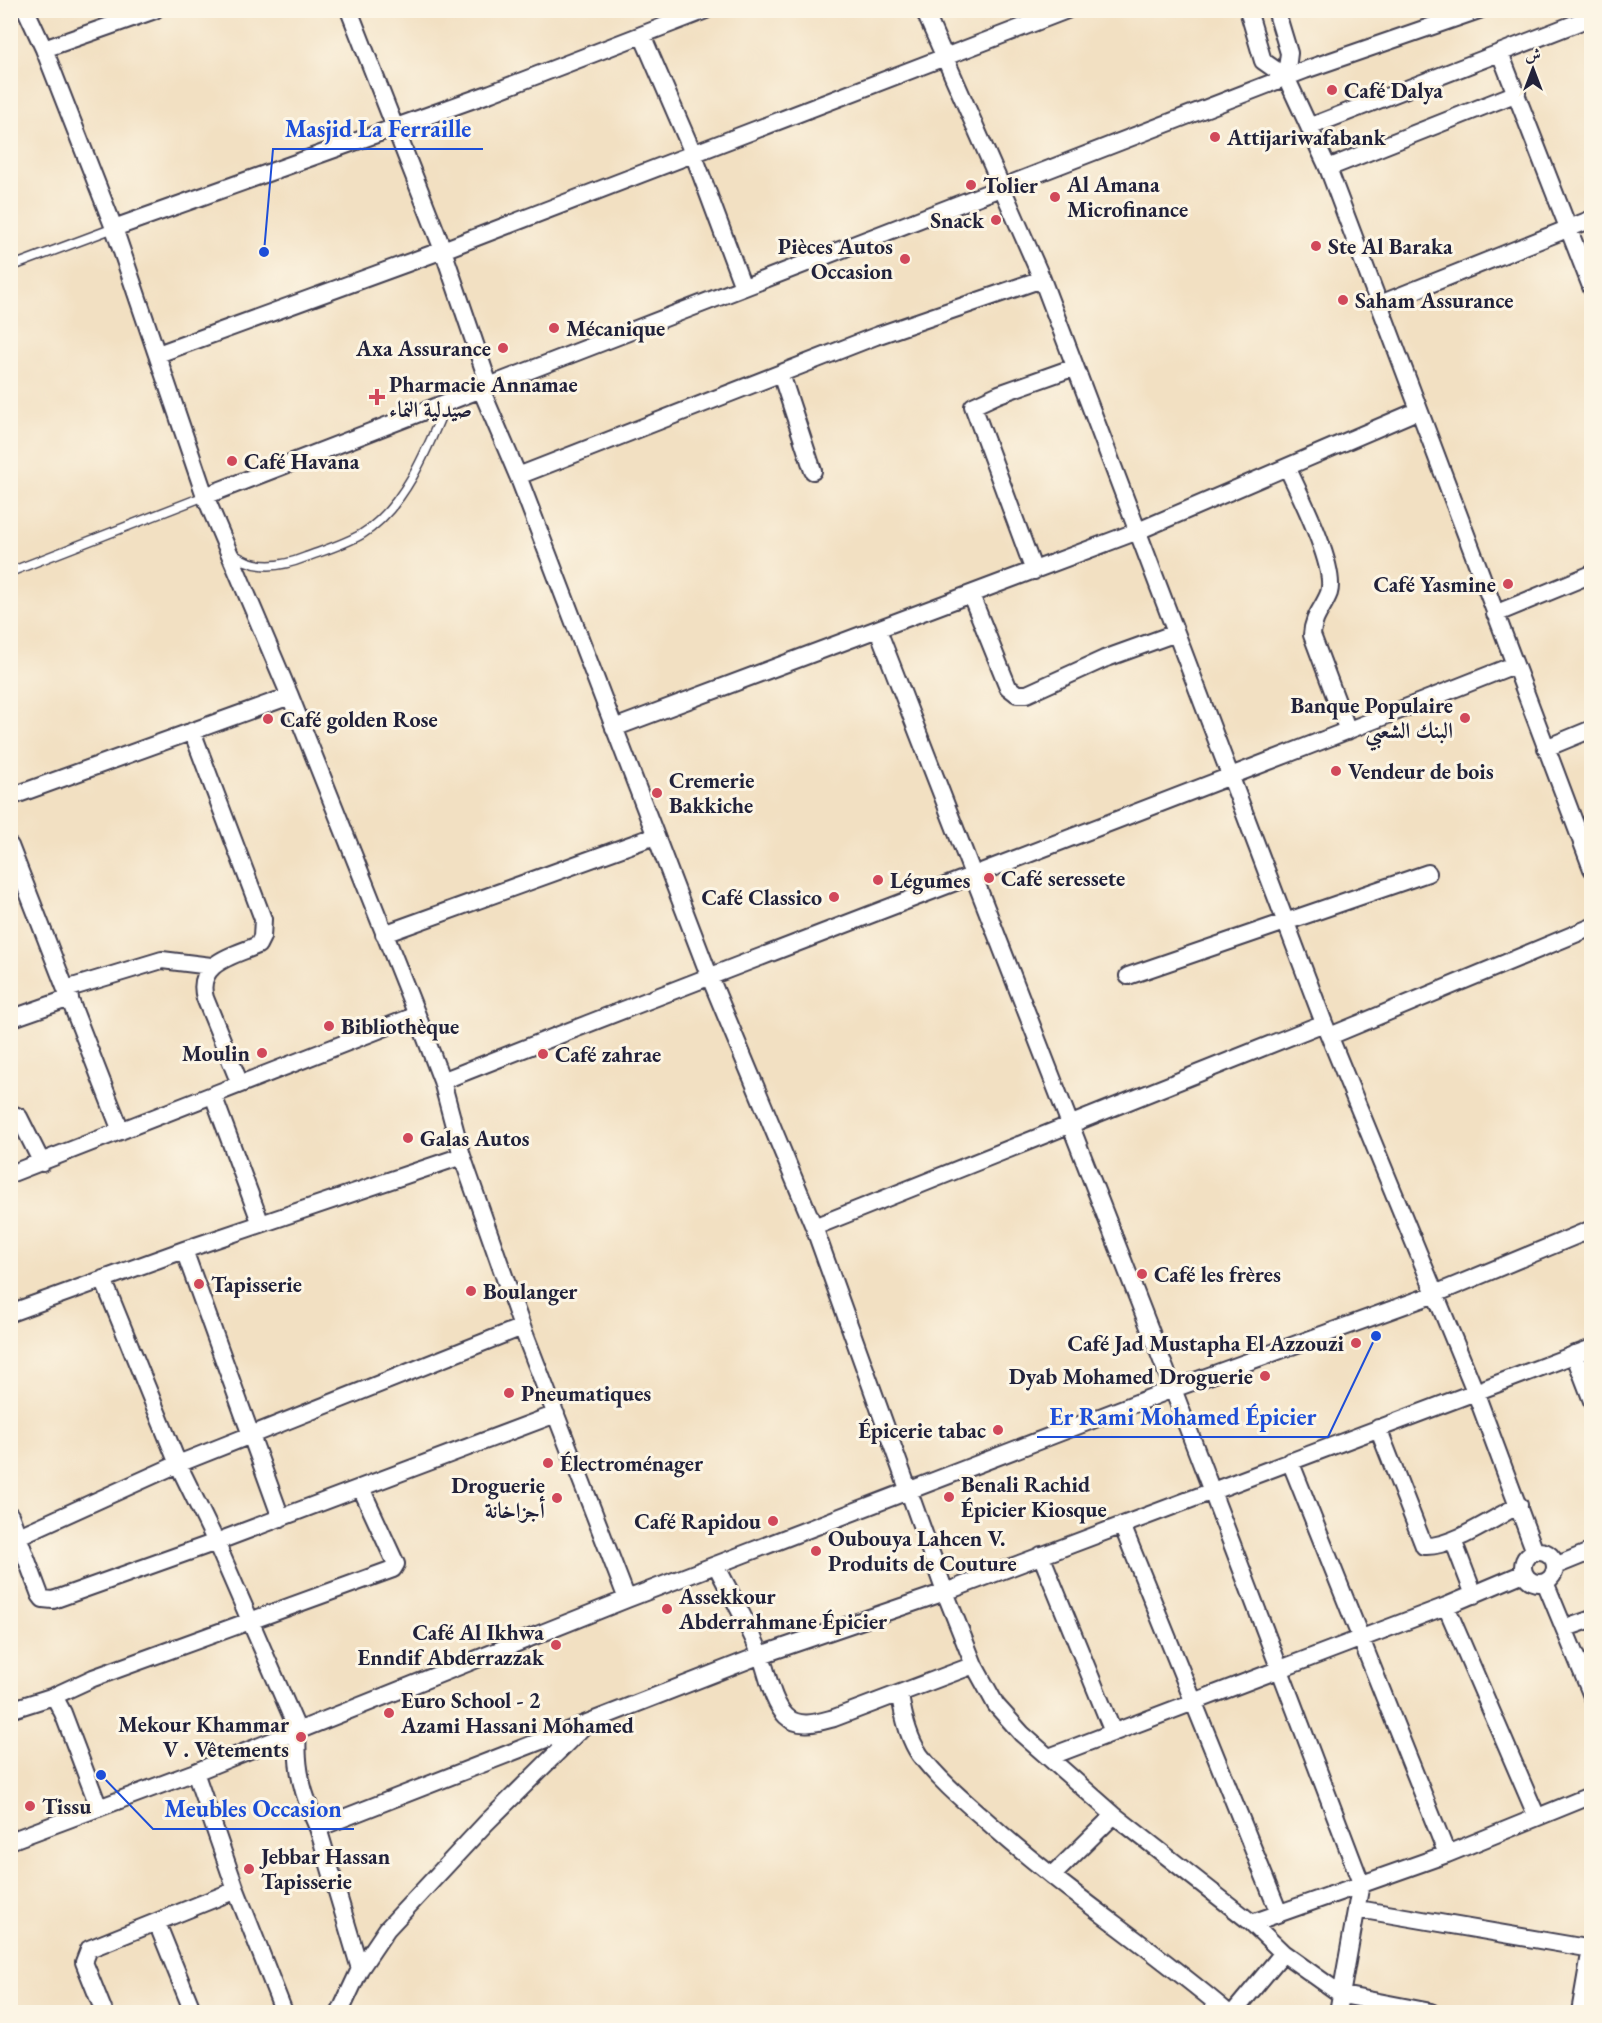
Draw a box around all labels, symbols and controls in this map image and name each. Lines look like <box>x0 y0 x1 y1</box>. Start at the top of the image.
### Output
north arrow <box>1503 39 1563 99</box>
text: ش <box>1525 44 1541 65</box>
place label: Café Dalya <box>1344 76 1443 105</box>
marker: Café Dalya <box>1325 83 1339 97</box>
callout: Masjid La Ferraille <box>273 107 483 149</box>
text: Masjid La Ferraille <box>285 113 471 145</box>
place label: Attijariwafabank <box>1226 123 1387 152</box>
marker: Attijariwafabank <box>1208 130 1222 144</box>
place label: Al Amana Microfinance <box>1066 170 1188 224</box>
place label: Tolier <box>983 171 1039 200</box>
marker: Tolier <box>964 178 978 192</box>
marker: Al Amana Microfinance <box>1048 190 1062 204</box>
place label: Snack <box>930 206 985 235</box>
marker: Snack <box>989 213 1003 227</box>
place label: Pièces Autos Occasion <box>778 232 894 286</box>
place label: Ste Al Baraka <box>1328 232 1453 261</box>
marker: Ste Al Baraka <box>1309 239 1323 253</box>
marker: Pièces Autos Occasion <box>898 252 912 266</box>
place label: Saham Assurance <box>1355 286 1514 315</box>
marker: Saham Assurance <box>1336 293 1350 307</box>
place label: Mécanique <box>566 314 665 343</box>
marker: Mécanique <box>547 321 561 335</box>
place label: Axa Assurance <box>355 334 491 363</box>
marker: Axa Assurance <box>496 341 510 355</box>
place label: Pharmacie Annamae صيدلية النماء <box>389 370 578 424</box>
marker: Pharmacie Annamae صيدلية النماء <box>370 390 384 404</box>
place label: Café Havana <box>244 447 360 476</box>
marker: Café Havana <box>225 454 239 468</box>
place label: Café Yasmine <box>1373 570 1496 599</box>
marker: Café Yasmine <box>1501 577 1515 591</box>
place label: Banque Populaire البنك الشعبي <box>1290 691 1453 751</box>
place label: Café golden Rose <box>280 705 438 734</box>
marker: Banque Populaire البنك الشعبي <box>1458 711 1472 725</box>
marker: Café golden Rose <box>261 712 275 726</box>
place label: Vendeur de bois <box>1348 757 1494 786</box>
marker: Vendeur de bois <box>1329 764 1343 778</box>
place label: Cremerie Bakkiche <box>669 766 754 820</box>
marker: Cremerie Bakkiche <box>650 786 664 800</box>
place label: Café seressete <box>1001 864 1125 893</box>
place label: Légumes <box>890 866 970 895</box>
marker: Café seressete <box>982 871 996 885</box>
marker: Légumes <box>871 873 885 887</box>
place label: Café Classico <box>701 883 822 912</box>
marker: Café Classico <box>827 890 841 904</box>
place label: Bibliothèque <box>341 1012 459 1041</box>
marker: Bibliothèque <box>322 1019 336 1033</box>
place label: Moulin <box>182 1039 251 1068</box>
place label: Café zahrae <box>555 1040 661 1069</box>
marker: Moulin <box>255 1046 269 1060</box>
marker: Café zahrae <box>536 1047 550 1061</box>
place label: Galas Autos <box>420 1124 530 1153</box>
marker: Galas Autos <box>401 1131 415 1145</box>
place label: Café les frères <box>1154 1260 1281 1289</box>
marker: Café les frères <box>1135 1267 1149 1281</box>
place label: Tapisserie <box>211 1270 302 1299</box>
marker: Tapisserie <box>192 1277 206 1291</box>
place label: Boulanger <box>483 1277 578 1306</box>
marker: Boulanger <box>464 1284 478 1298</box>
place label: Café Jad Mustapha El Azzouzi <box>1068 1329 1345 1358</box>
marker: Café Jad Mustapha El Azzouzi <box>1349 1336 1363 1350</box>
place label: Dyab Mohamed Droguerie <box>1009 1362 1253 1391</box>
marker: Dyab Mohamed Droguerie <box>1258 1369 1272 1383</box>
place label: Pneumatiques <box>521 1379 651 1408</box>
marker: Pneumatiques <box>502 1386 516 1400</box>
callout: Er Rami Mohamed Épicier <box>1037 1395 1328 1437</box>
text: Er Rami Mohamed Épicier <box>1050 1401 1316 1432</box>
place label: Épicerie tabac <box>858 1416 986 1445</box>
marker: Épicerie tabac <box>991 1423 1005 1437</box>
place label: Électroménager <box>560 1449 704 1478</box>
marker: Électroménager <box>541 1456 555 1470</box>
place label: Benali Rachid Épicier Kiosque <box>961 1470 1107 1524</box>
place label: Droguerie أجزاخانة <box>451 1471 546 1525</box>
marker: Benali Rachid Épicier Kiosque <box>942 1490 956 1504</box>
marker: Droguerie أجزاخانة <box>550 1491 564 1505</box>
place label: Café Rapidou <box>634 1507 761 1536</box>
marker: Café Rapidou <box>766 1514 780 1528</box>
place label: Oubouya Lahcen V. Produits de Couture <box>828 1524 1017 1578</box>
marker: Oubouya Lahcen V. Produits de Couture <box>809 1544 823 1558</box>
place label: Assekkour Abderrahmane Épicier <box>678 1582 888 1636</box>
marker: Assekkour Abderrahmane Épicier <box>660 1602 674 1616</box>
place label: Café Al Ikhwa Enndif Abderrazzak <box>358 1618 545 1672</box>
marker: Café Al Ikhwa Enndif Abderrazzak <box>549 1638 563 1652</box>
place label: Euro School - 2 Azami Hassani Mohamed <box>400 1686 634 1740</box>
marker: Euro School - 2 Azami Hassani Mohamed <box>382 1706 396 1720</box>
place label: Mekour Khammar V . Vêtements <box>118 1710 290 1764</box>
marker: Mekour Khammar V . Vêtements <box>294 1730 308 1744</box>
callout: Meubles Occasion <box>153 1787 354 1829</box>
place label: Tissu <box>42 1792 91 1821</box>
text: Meubles Occasion <box>164 1793 342 1824</box>
marker: Tissu <box>23 1799 37 1813</box>
place label: Jebbar Hassan Tapisserie <box>259 1842 391 1896</box>
marker: Jebbar Hassan Tapisserie <box>242 1862 256 1876</box>

